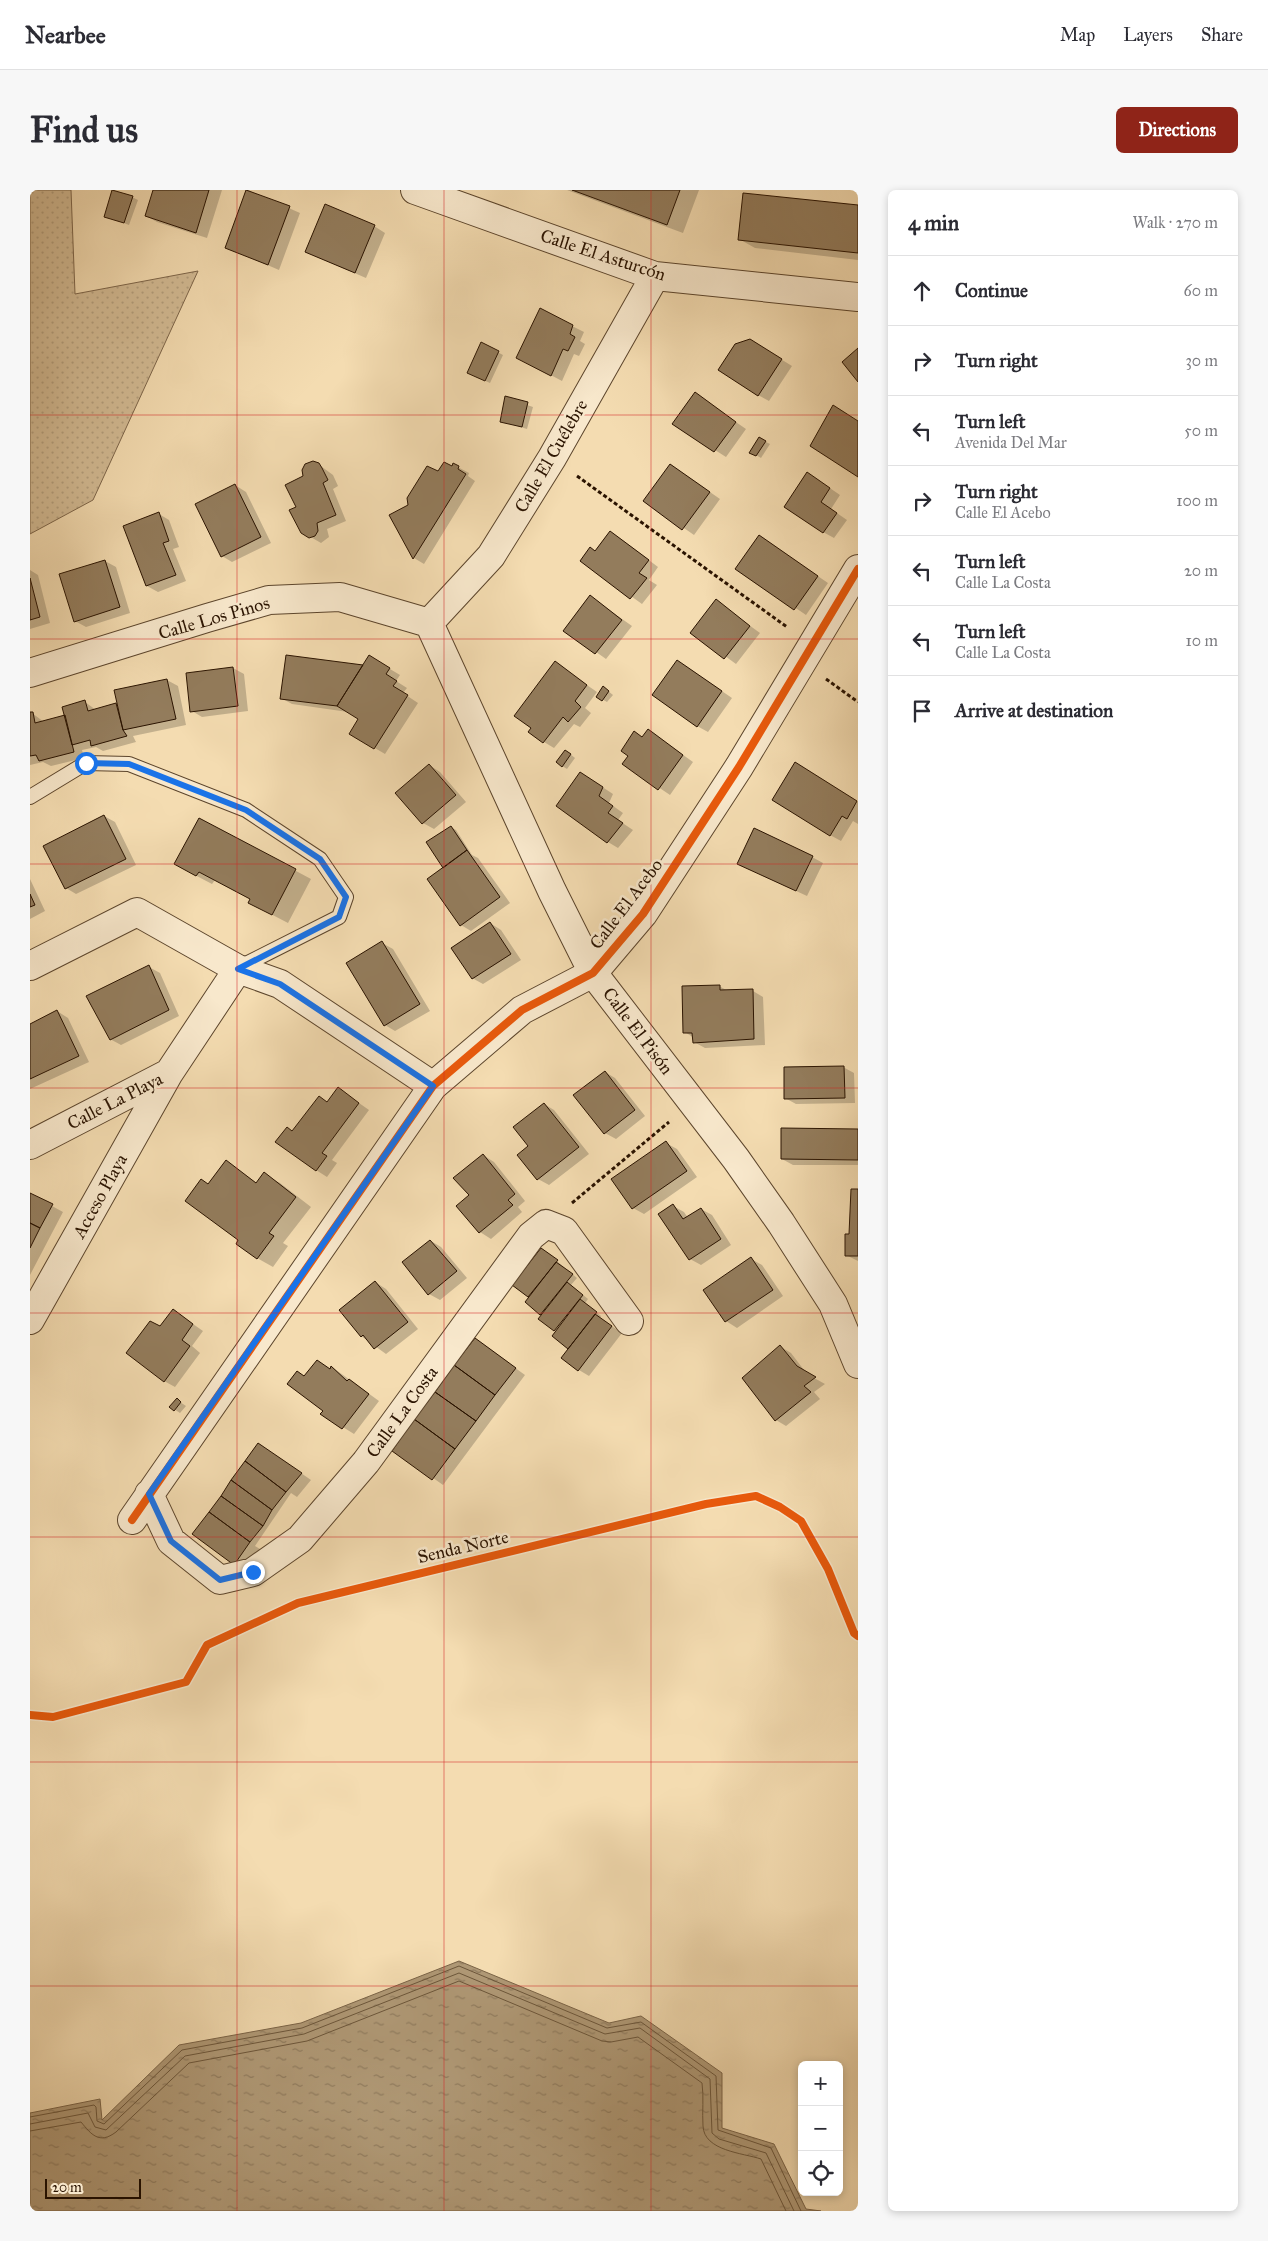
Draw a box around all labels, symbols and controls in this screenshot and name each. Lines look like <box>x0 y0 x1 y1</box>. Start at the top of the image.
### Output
text: Nearbee <box>25 20 106 50</box>
text: Map <box>1060 24 1095 46</box>
text: Layers <box>1123 24 1173 46</box>
text: Share <box>1201 24 1243 46</box>
button: Directions <box>1116 107 1238 153</box>
text: Find us <box>30 109 138 152</box>
text: 4 min <box>908 210 959 236</box>
text: Walk · 270 m <box>1132 213 1218 232</box>
street label: Calle El Asturcón <box>538 224 669 286</box>
icon: ahead <box>908 277 936 305</box>
text: Continue <box>955 279 1028 302</box>
text: 60 m <box>1184 281 1218 300</box>
icon: right <box>908 347 936 375</box>
text: Turn right <box>955 349 1038 372</box>
text: 30 m <box>1185 351 1218 370</box>
street label: Calle El Cuélebre <box>510 396 592 516</box>
text: Turn left <box>955 410 1025 433</box>
icon: left <box>908 417 936 445</box>
text: 50 m <box>1184 421 1218 440</box>
text: Avenida Del Mar <box>955 433 1067 452</box>
text: Turn right <box>955 480 1038 503</box>
icon: right <box>908 487 936 515</box>
text: 100 m <box>1176 491 1218 510</box>
text: Calle El Acebo <box>955 503 1051 522</box>
text: Turn left <box>955 550 1025 573</box>
icon: left <box>908 557 936 585</box>
text: 20 m <box>1184 561 1218 580</box>
text: Calle La Costa <box>955 573 1051 592</box>
street label: Calle Los Pinos <box>156 592 272 644</box>
text: Turn left <box>955 620 1025 643</box>
icon: left <box>908 627 936 655</box>
text: 10 m <box>1186 631 1218 650</box>
text: Calle La Costa <box>955 643 1051 662</box>
icon: arrive <box>908 697 936 725</box>
text: Arrive at destination <box>955 699 1113 722</box>
route start <box>75 752 98 775</box>
street label: Calle El Acebo <box>585 854 667 954</box>
street label: Calle El Pisón <box>598 983 678 1079</box>
street label: Calle La Playa <box>64 1067 167 1134</box>
street label: Acceso Playa <box>67 1150 132 1243</box>
street label: Calle La Costa <box>361 1362 443 1462</box>
street label: Senda Norte <box>415 1526 511 1568</box>
route end <box>242 1561 265 1584</box>
map controls <box>798 2061 843 2196</box>
button: + <box>798 2061 843 2106</box>
button: − <box>798 2106 843 2151</box>
button: locate <box>798 2151 843 2196</box>
scale bar <box>45 2176 141 2199</box>
text: 20 m <box>52 2179 82 2196</box>

